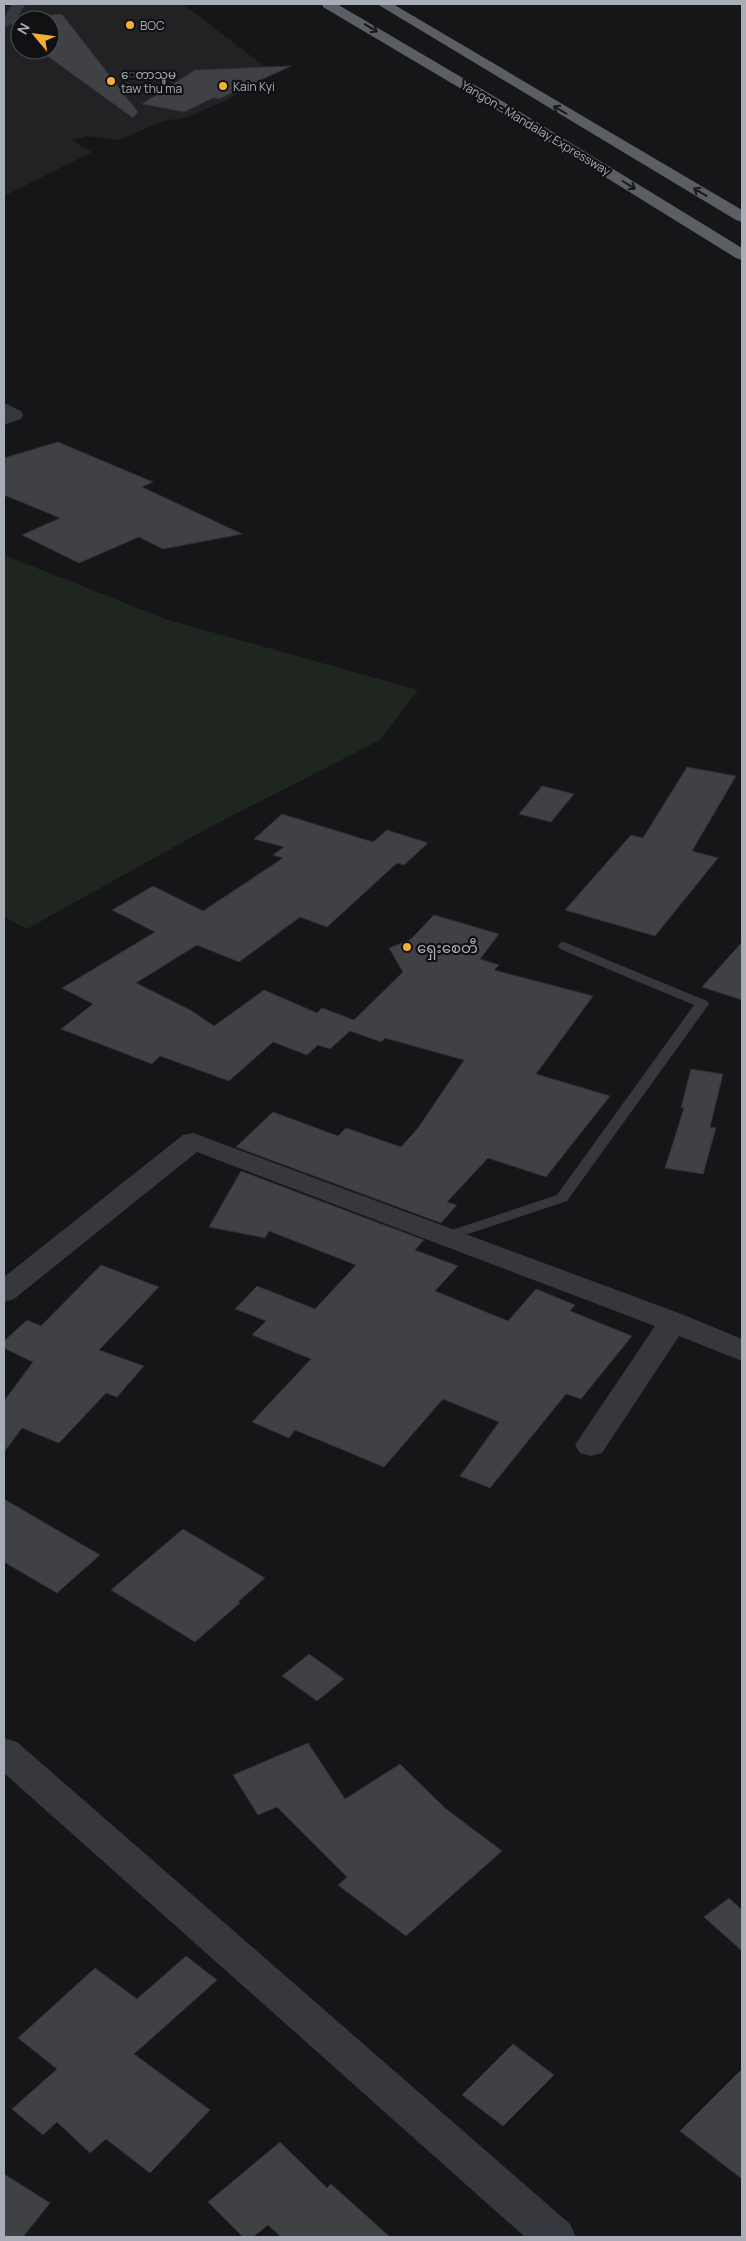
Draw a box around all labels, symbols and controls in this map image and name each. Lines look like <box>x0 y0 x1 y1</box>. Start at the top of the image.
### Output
north arrow <box>10 10 60 60</box>
place label: BOC <box>140 17 165 34</box>
text: N <box>12 19 34 37</box>
marker: BOC <box>124 19 136 31</box>
one-way arrow <box>363 24 377 34</box>
place label: ေတာသူမ taw thu ma <box>121 66 182 97</box>
marker: ေတာသူမ taw thu ma <box>105 75 117 87</box>
street label: Yangon - Mandalay Expressway <box>458 77 614 180</box>
place label: Kain Kyi <box>233 78 275 95</box>
marker: Kain Kyi <box>217 80 229 92</box>
one-way arrow <box>554 104 568 114</box>
one-way arrow <box>622 181 636 191</box>
one-way arrow <box>694 187 708 197</box>
place label: ရှေးစေတီ <box>417 937 478 960</box>
marker: ရှေးစေတီ <box>401 941 413 953</box>

